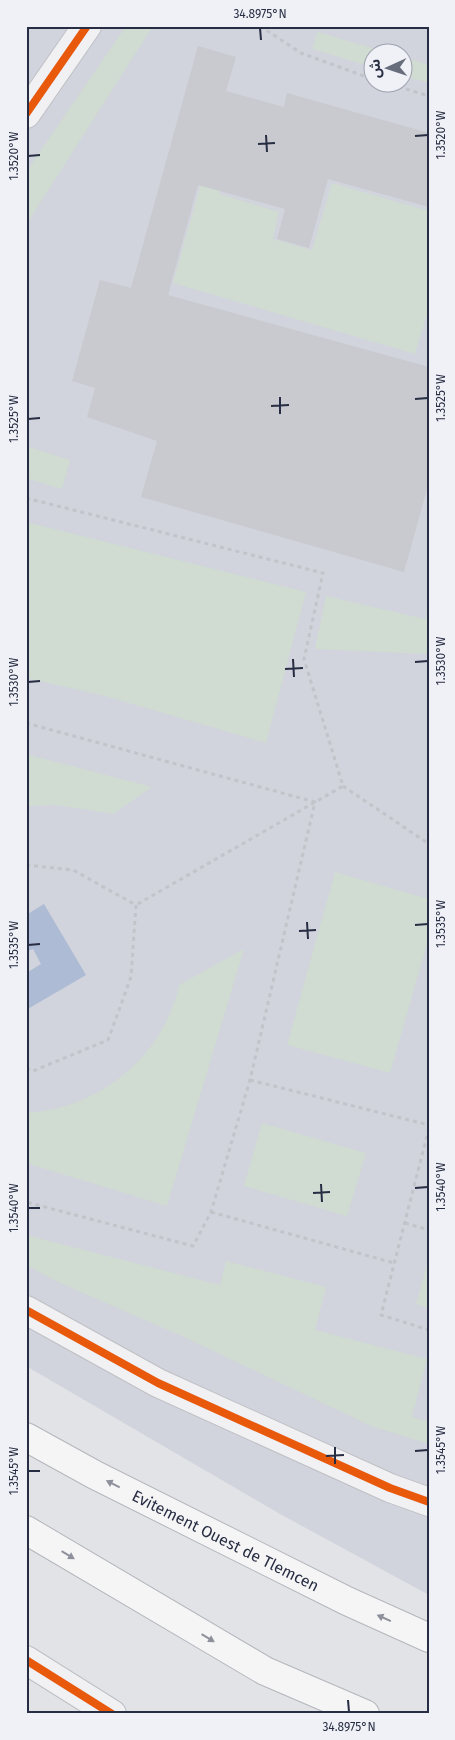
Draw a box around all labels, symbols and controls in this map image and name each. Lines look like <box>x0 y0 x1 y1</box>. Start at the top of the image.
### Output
text: 34.8975°N <box>233 7 287 21</box>
north arrow <box>362 42 412 92</box>
text: ش <box>367 59 385 79</box>
text: 1.3520°W <box>434 110 448 159</box>
text: 1.3520°W <box>7 131 21 180</box>
text: 1.3525°W <box>434 374 448 422</box>
text: 1.3525°W <box>7 395 21 443</box>
text: 1.3530°W <box>434 636 448 685</box>
text: 1.3530°W <box>7 657 21 706</box>
text: 1.3535°W <box>434 900 448 948</box>
text: 1.3535°W <box>7 921 21 969</box>
text: 1.3540°W <box>434 1162 448 1212</box>
text: 1.3540°W <box>7 1183 21 1233</box>
text: 1.3545°W <box>434 1426 448 1474</box>
text: 1.3545°W <box>7 1447 21 1495</box>
one-way arrow <box>106 1480 120 1488</box>
street label: Evitement Ouest de Tlemcen <box>129 1486 322 1596</box>
one-way arrow <box>62 1550 75 1559</box>
one-way arrow <box>377 1614 391 1622</box>
one-way arrow <box>201 1633 215 1642</box>
text: 34.8975°N <box>322 1720 376 1734</box>

